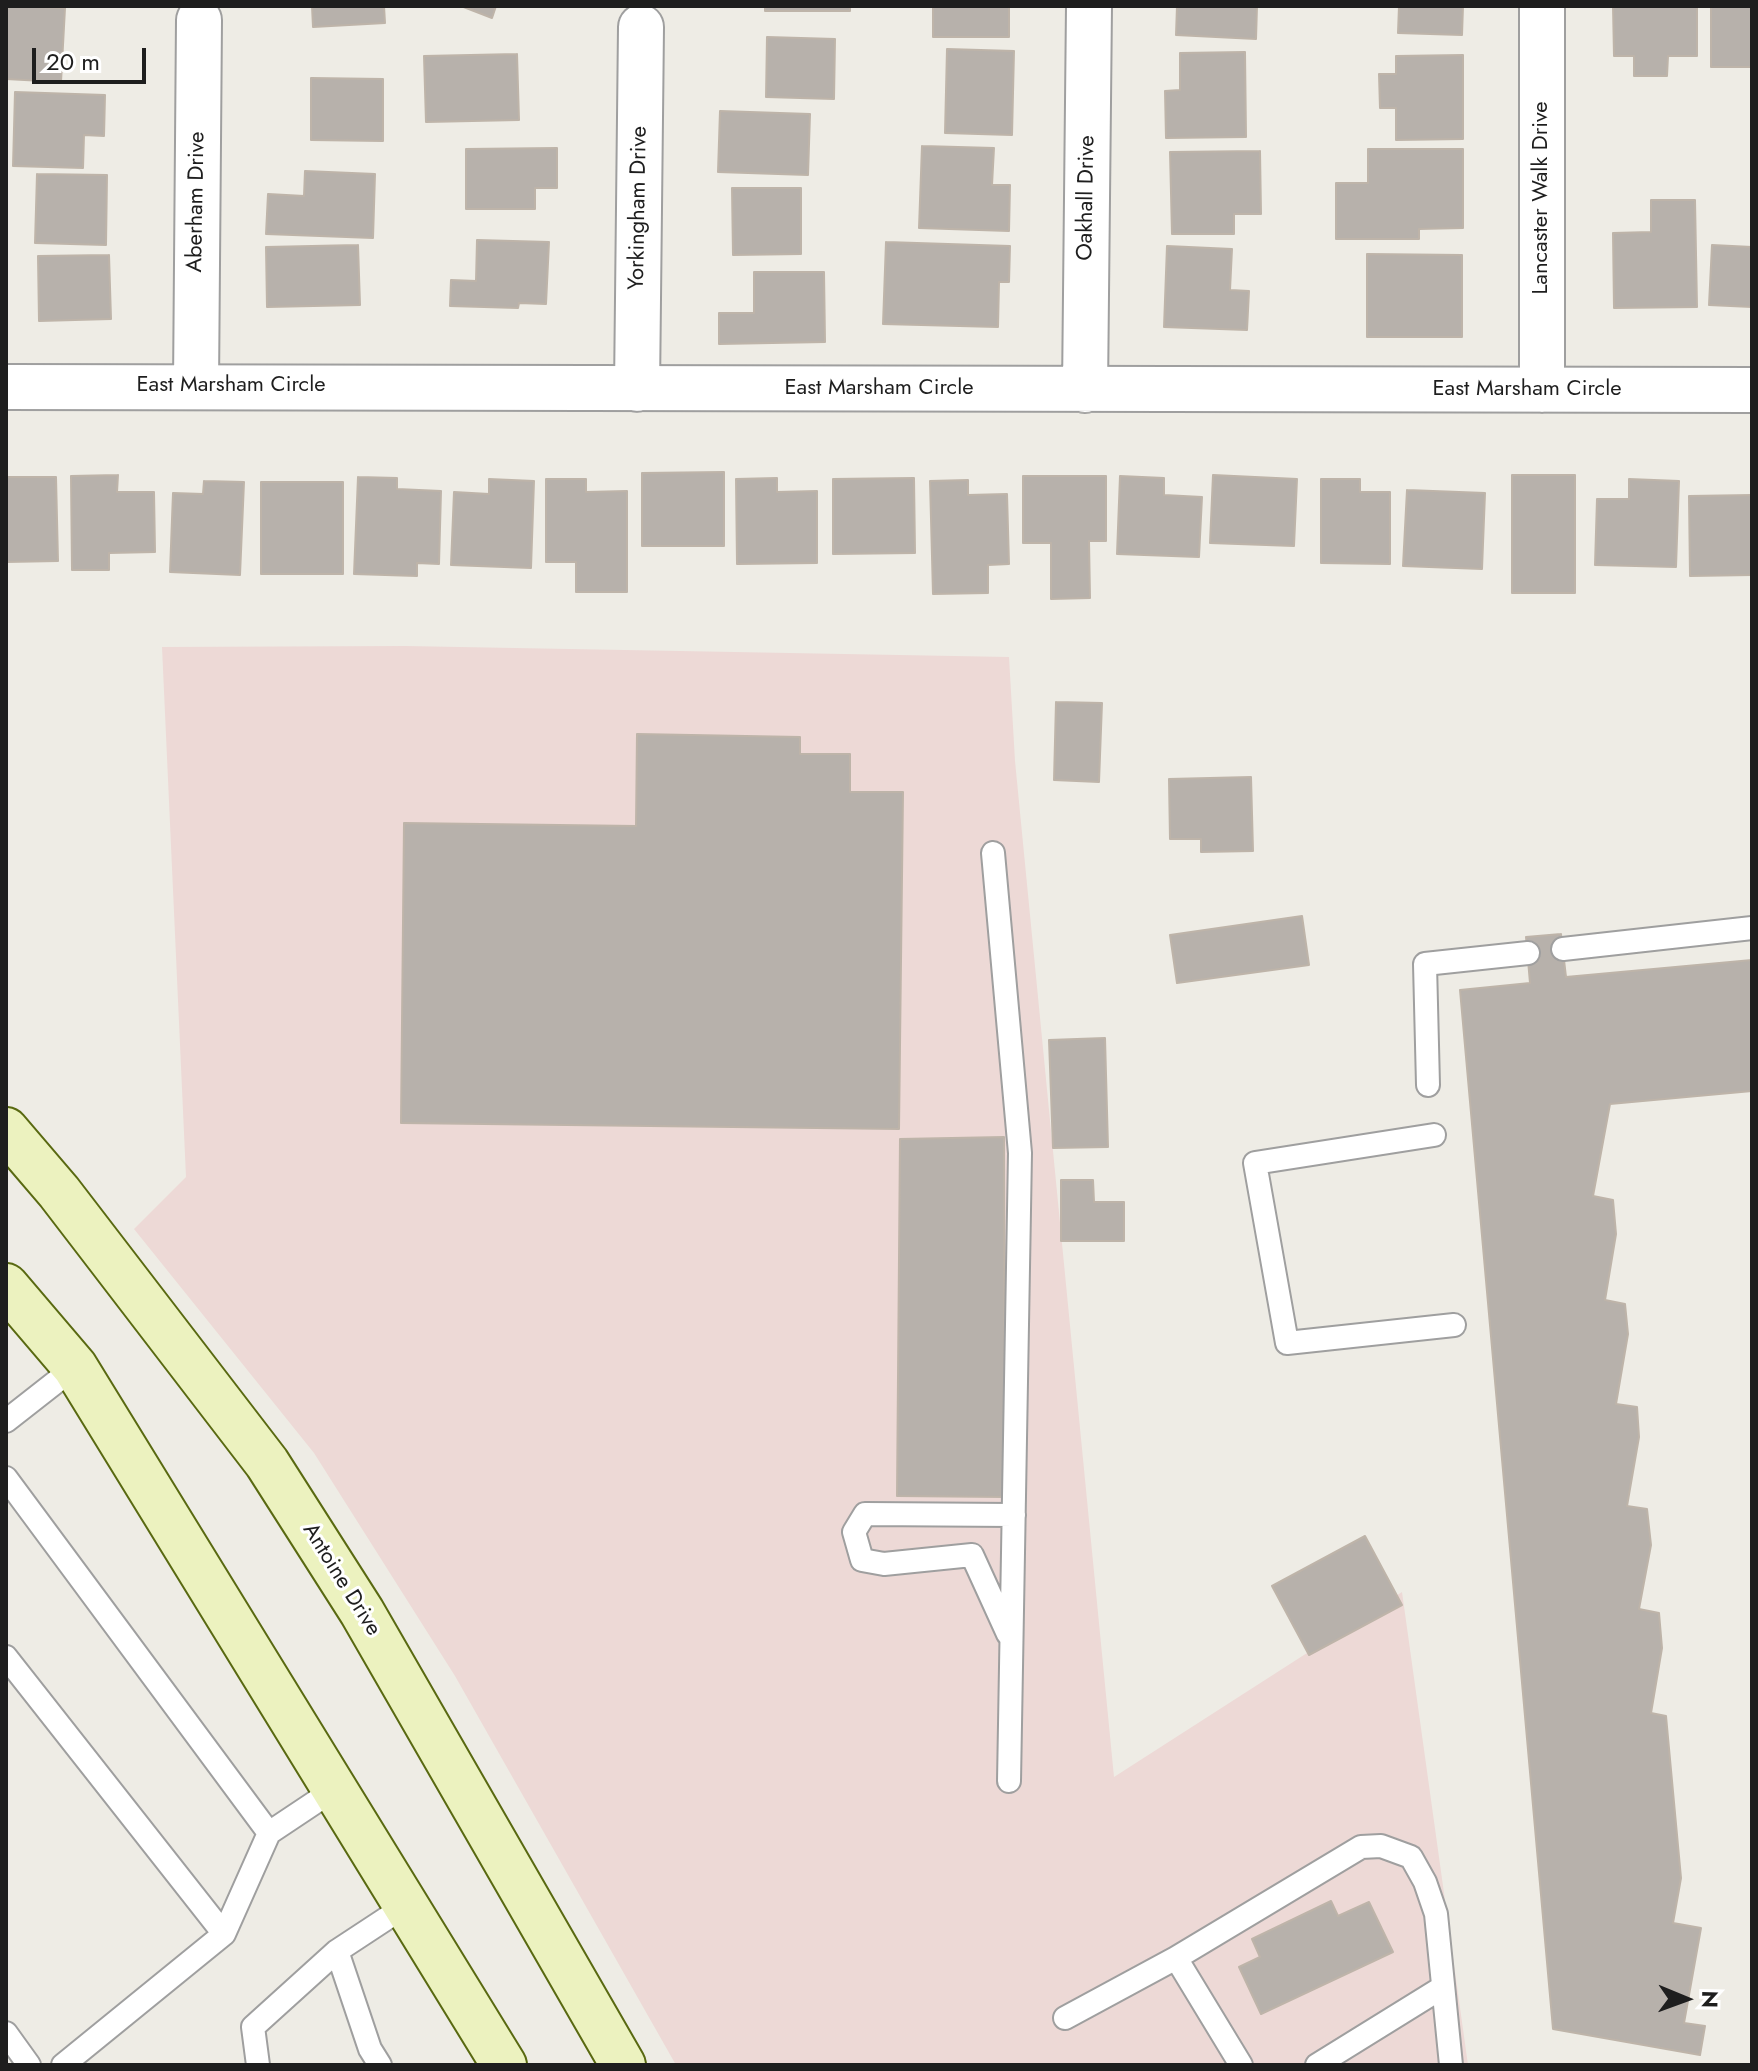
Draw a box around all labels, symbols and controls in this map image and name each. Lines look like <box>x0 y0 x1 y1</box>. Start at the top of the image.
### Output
scale bar <box>36 32 150 82</box>
text: 20 m <box>46 44 100 79</box>
street label: Lancaster Walk Drive <box>1529 101 1555 295</box>
street label: Yorkingham Drive <box>624 126 654 290</box>
street label: Aberham Drive <box>183 131 211 273</box>
street label: Oakhall Drive <box>1073 135 1101 261</box>
street label: East Marsham Circle <box>136 373 326 399</box>
street label: East Marsham Circle <box>784 376 974 402</box>
street label: East Marsham Circle <box>1432 377 1622 403</box>
street label: Antoine Drive <box>296 1519 386 1641</box>
north arrow <box>1646 1959 1726 2039</box>
text: N <box>1694 1990 1726 2008</box>

